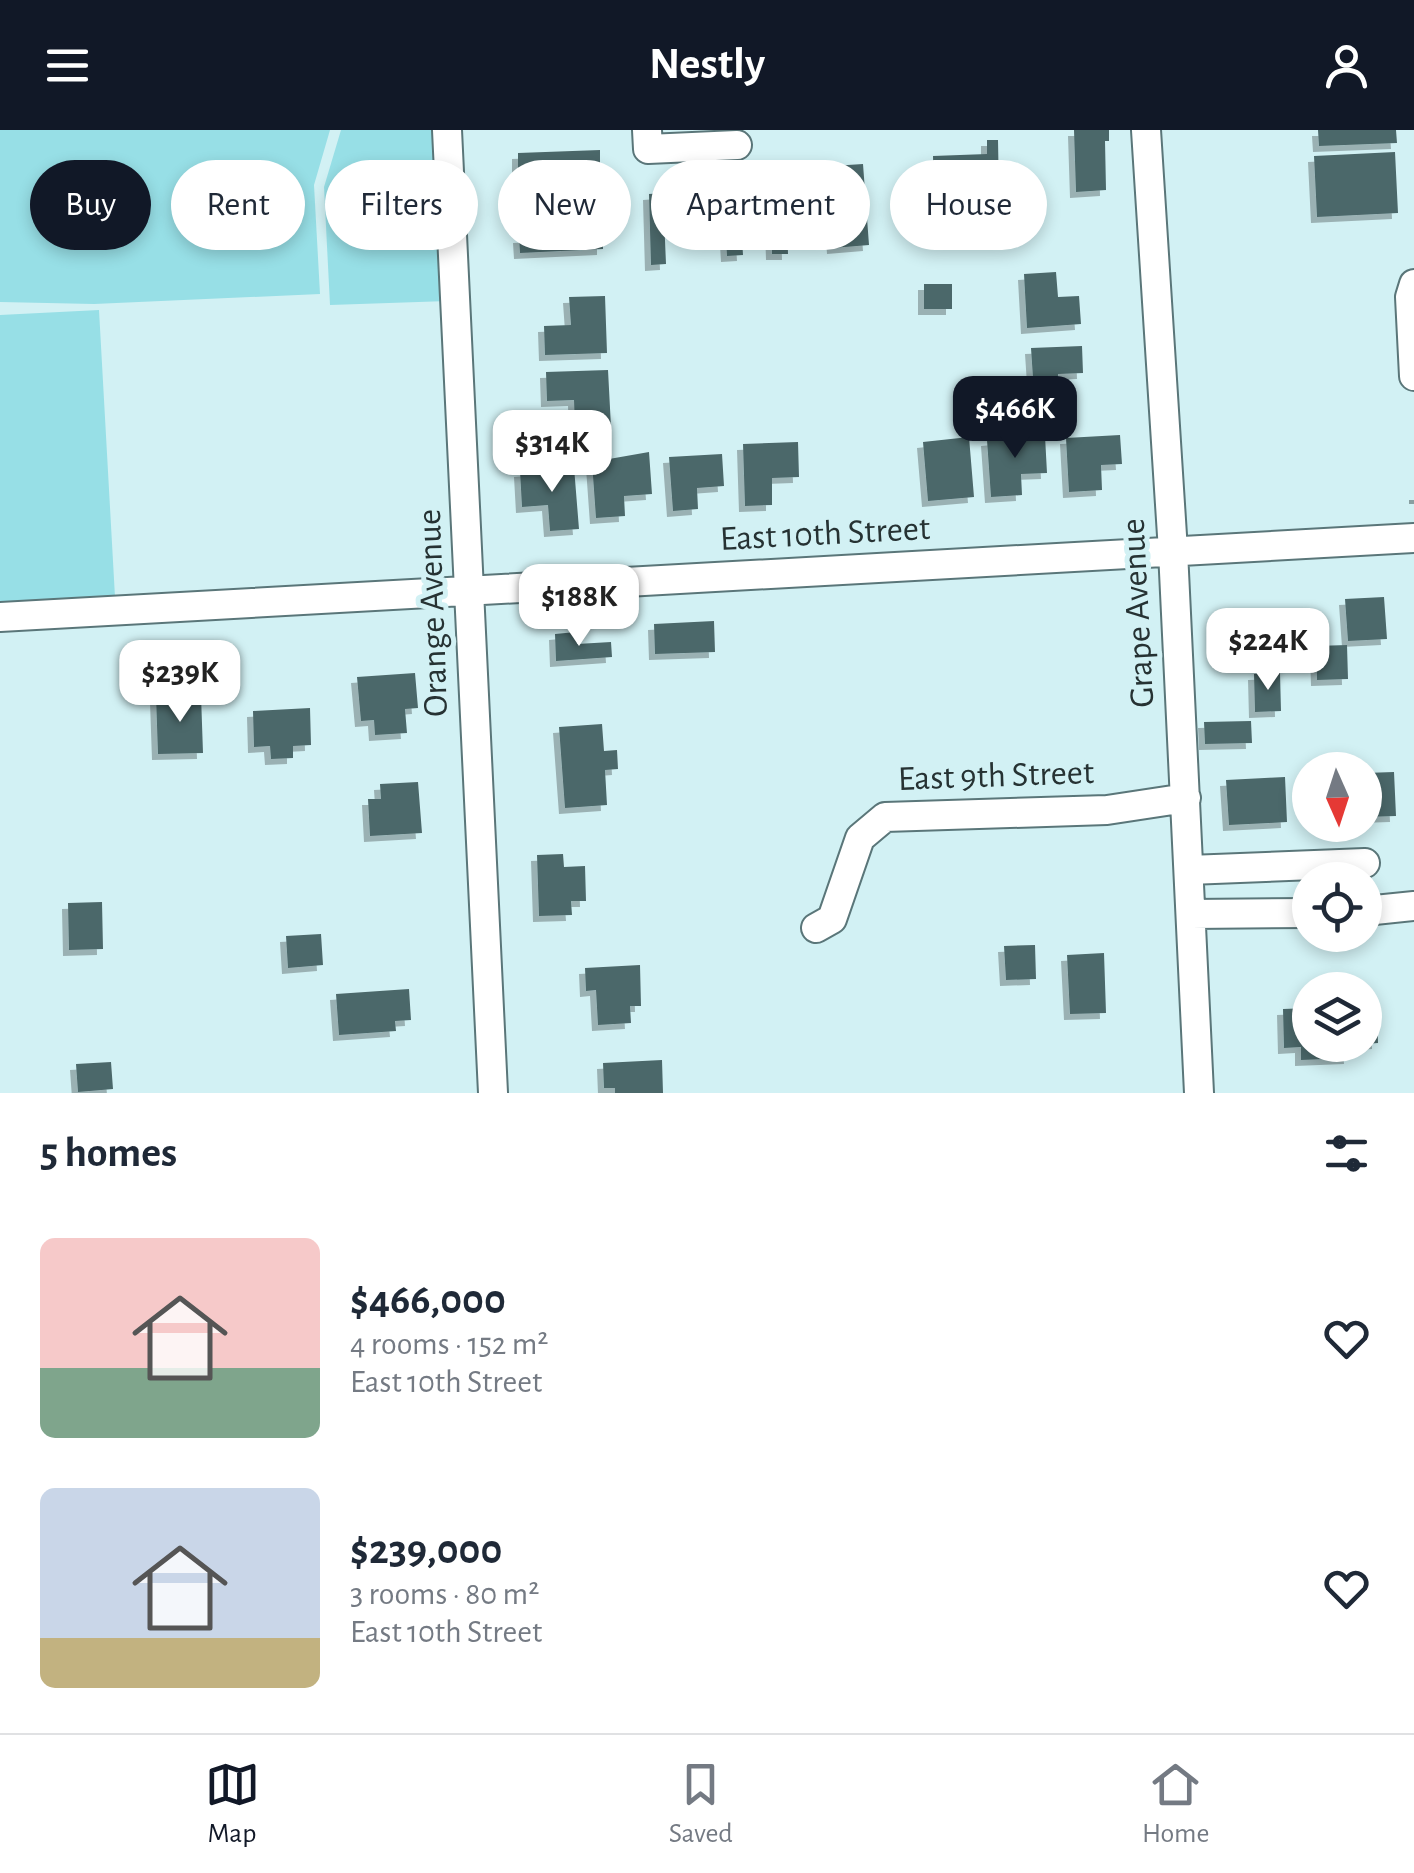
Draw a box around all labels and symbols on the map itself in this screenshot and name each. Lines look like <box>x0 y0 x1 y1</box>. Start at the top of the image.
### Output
pin: $466K <box>945 376 1085 461</box>
pin: $314K <box>482 410 622 495</box>
street label: Orange Avenue <box>412 508 454 718</box>
street label: East 10th Street <box>719 511 931 557</box>
street label: Grape Avenue <box>1116 518 1160 708</box>
pin: $188K <box>509 564 649 649</box>
pin: $224K <box>1198 608 1338 693</box>
pin: $239K <box>110 640 250 725</box>
north arrow <box>1292 752 1382 842</box>
street label: East 9th Street <box>897 755 1095 797</box>

